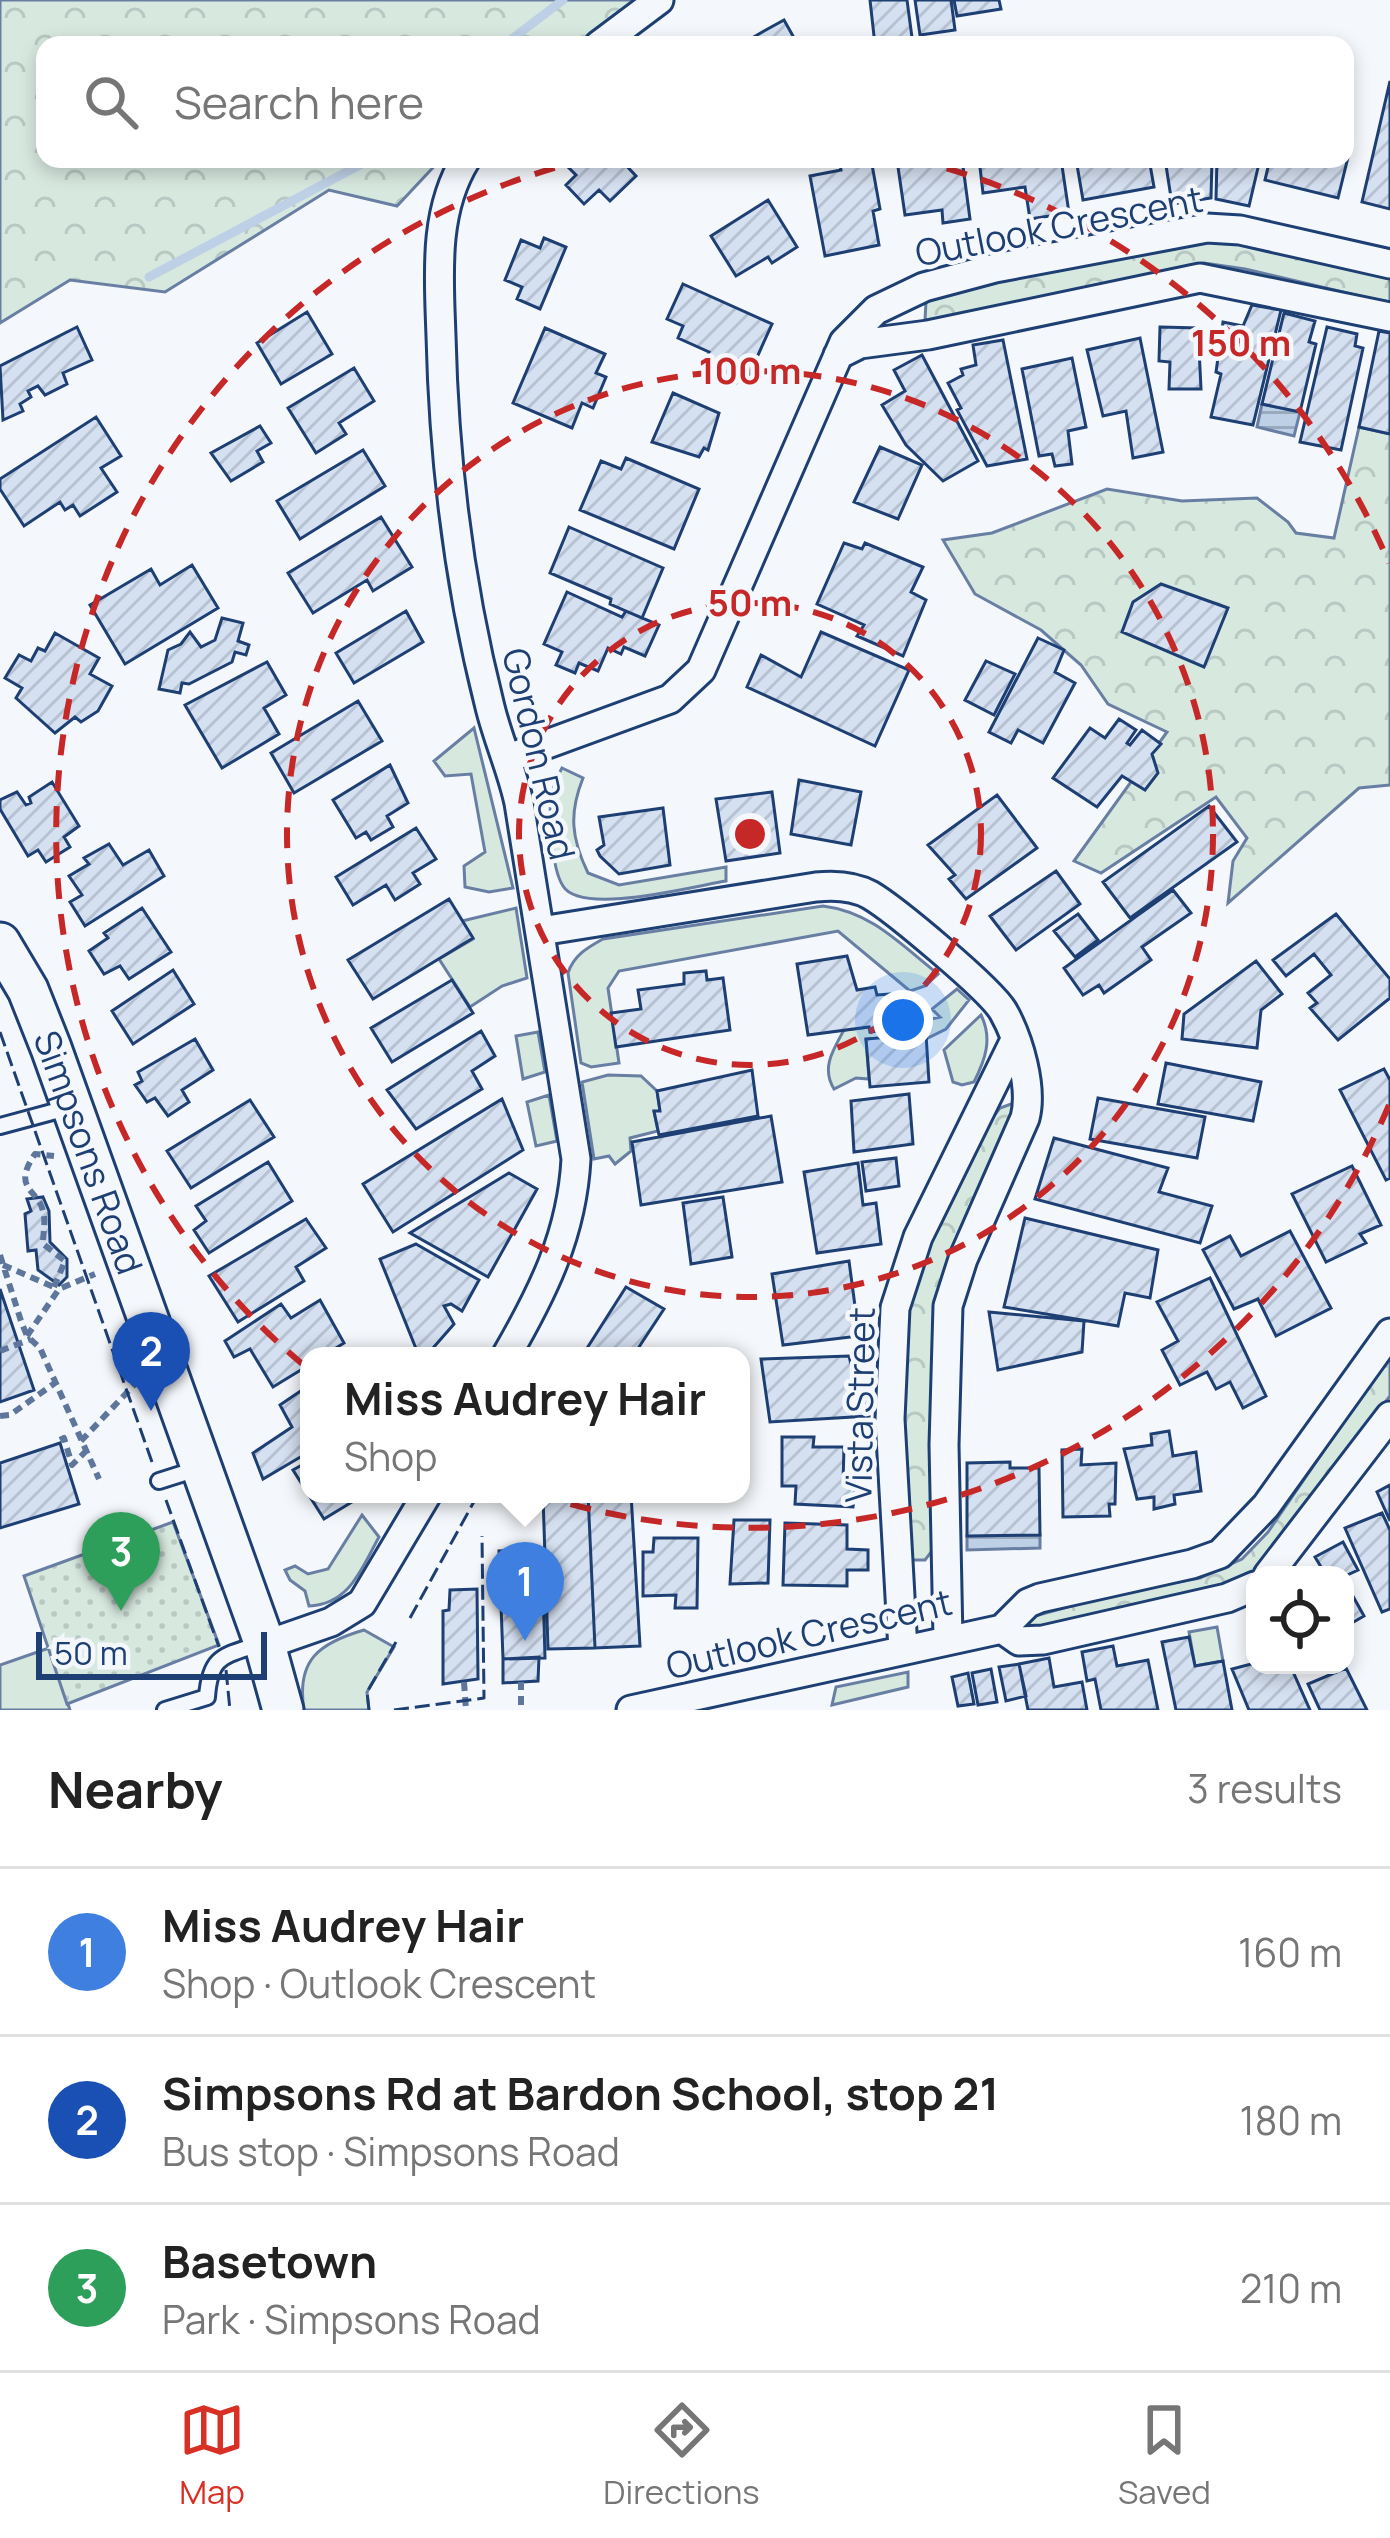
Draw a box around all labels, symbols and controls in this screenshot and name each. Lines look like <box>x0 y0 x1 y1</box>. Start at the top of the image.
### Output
search box <box>36 36 1354 168</box>
icon: search <box>78 69 144 135</box>
text: Search here <box>174 71 424 133</box>
street label: Outlook Crescent <box>911 174 1207 277</box>
text: 150 m <box>1191 318 1291 367</box>
text: 100 m <box>699 346 801 395</box>
text: 50 m <box>708 578 792 627</box>
street label: Gordon Road <box>491 643 588 865</box>
centre of rings <box>729 813 771 855</box>
your location <box>873 990 933 1050</box>
street label: Simpsons Road <box>23 1023 155 1281</box>
street label: Vista Street <box>833 1307 886 1503</box>
pin: 2 <box>112 1312 190 1411</box>
popup <box>300 1347 750 1503</box>
text: Miss Audrey Hair <box>344 1367 706 1429</box>
text: Shop <box>344 1429 437 1483</box>
pin: 3 <box>82 1512 160 1611</box>
pin: 1 <box>486 1542 564 1641</box>
map controls <box>1246 1566 1354 1674</box>
button: locate <box>1246 1566 1354 1674</box>
street label: Outlook Crescent <box>661 1577 957 1690</box>
scale bar <box>36 1626 267 1679</box>
text: 50 m <box>54 1630 128 1675</box>
text: Nearby <box>48 1754 223 1823</box>
text: 3 results <box>1187 1761 1342 1815</box>
text: Miss Audrey Hair <box>162 1894 524 1956</box>
text: 1 <box>78 1925 96 1979</box>
text: 160 m <box>1238 1925 1342 1979</box>
text: Shop · Outlook Crescent <box>162 1956 596 2010</box>
text: Simpsons Rd at Bardon School, stop 21 <box>162 2062 999 2124</box>
text: 2 <box>75 2093 99 2147</box>
text: 180 m <box>1239 2093 1342 2147</box>
text: Bus stop · Simpsons Road <box>162 2124 620 2178</box>
text: Basetown <box>162 2230 377 2292</box>
text: 3 <box>76 2261 98 2315</box>
text: 210 m <box>1240 2261 1342 2315</box>
text: Park · Simpsons Road <box>162 2292 541 2346</box>
tab: Map <box>179 2397 245 2514</box>
tab: Directions <box>603 2397 760 2514</box>
tab: Saved <box>1118 2397 1211 2514</box>

